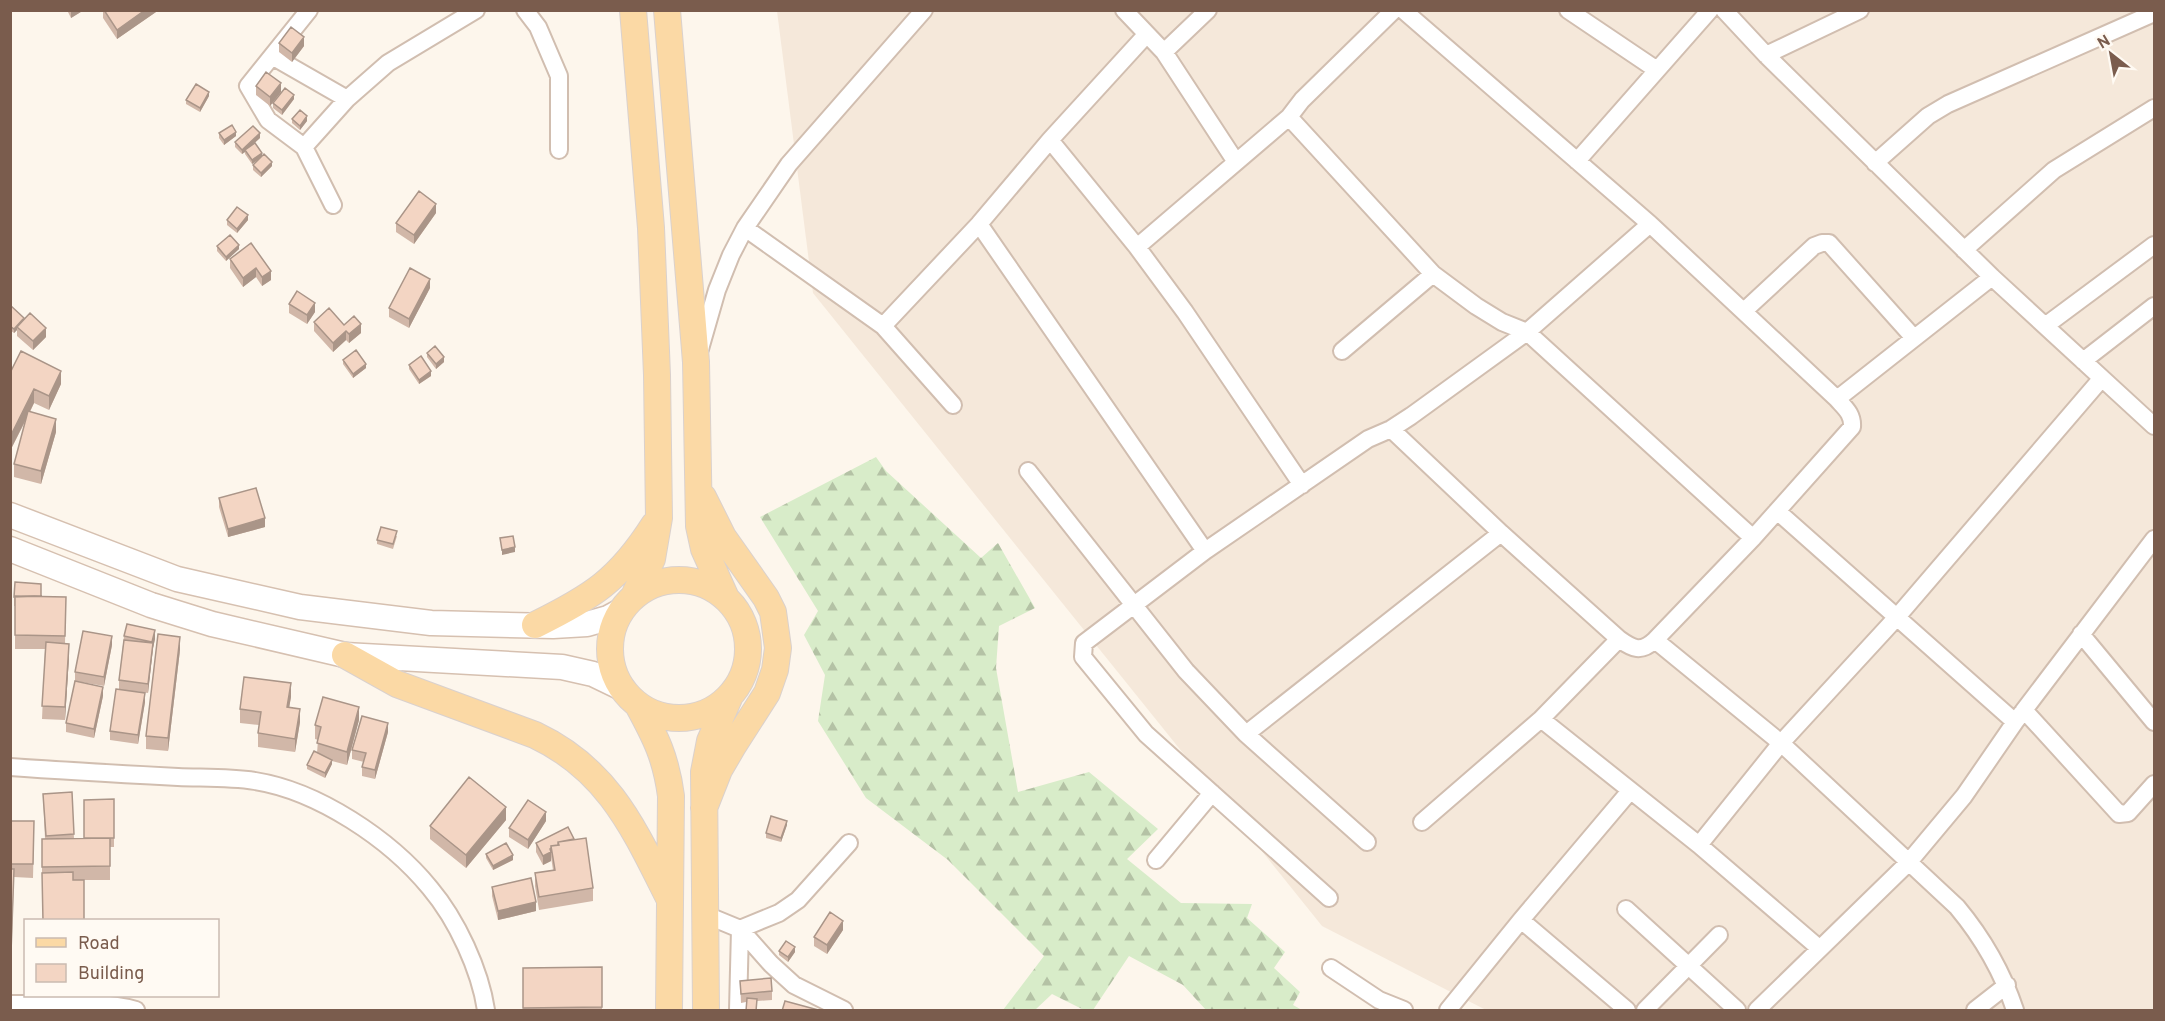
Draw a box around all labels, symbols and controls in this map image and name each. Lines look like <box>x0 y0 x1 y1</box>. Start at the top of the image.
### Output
north arrow <box>2081 24 2141 84</box>
text: N <box>2094 31 2114 54</box>
legend <box>24 919 219 997</box>
text: Road <box>78 933 120 956</box>
text: Building <box>78 963 144 986</box>

